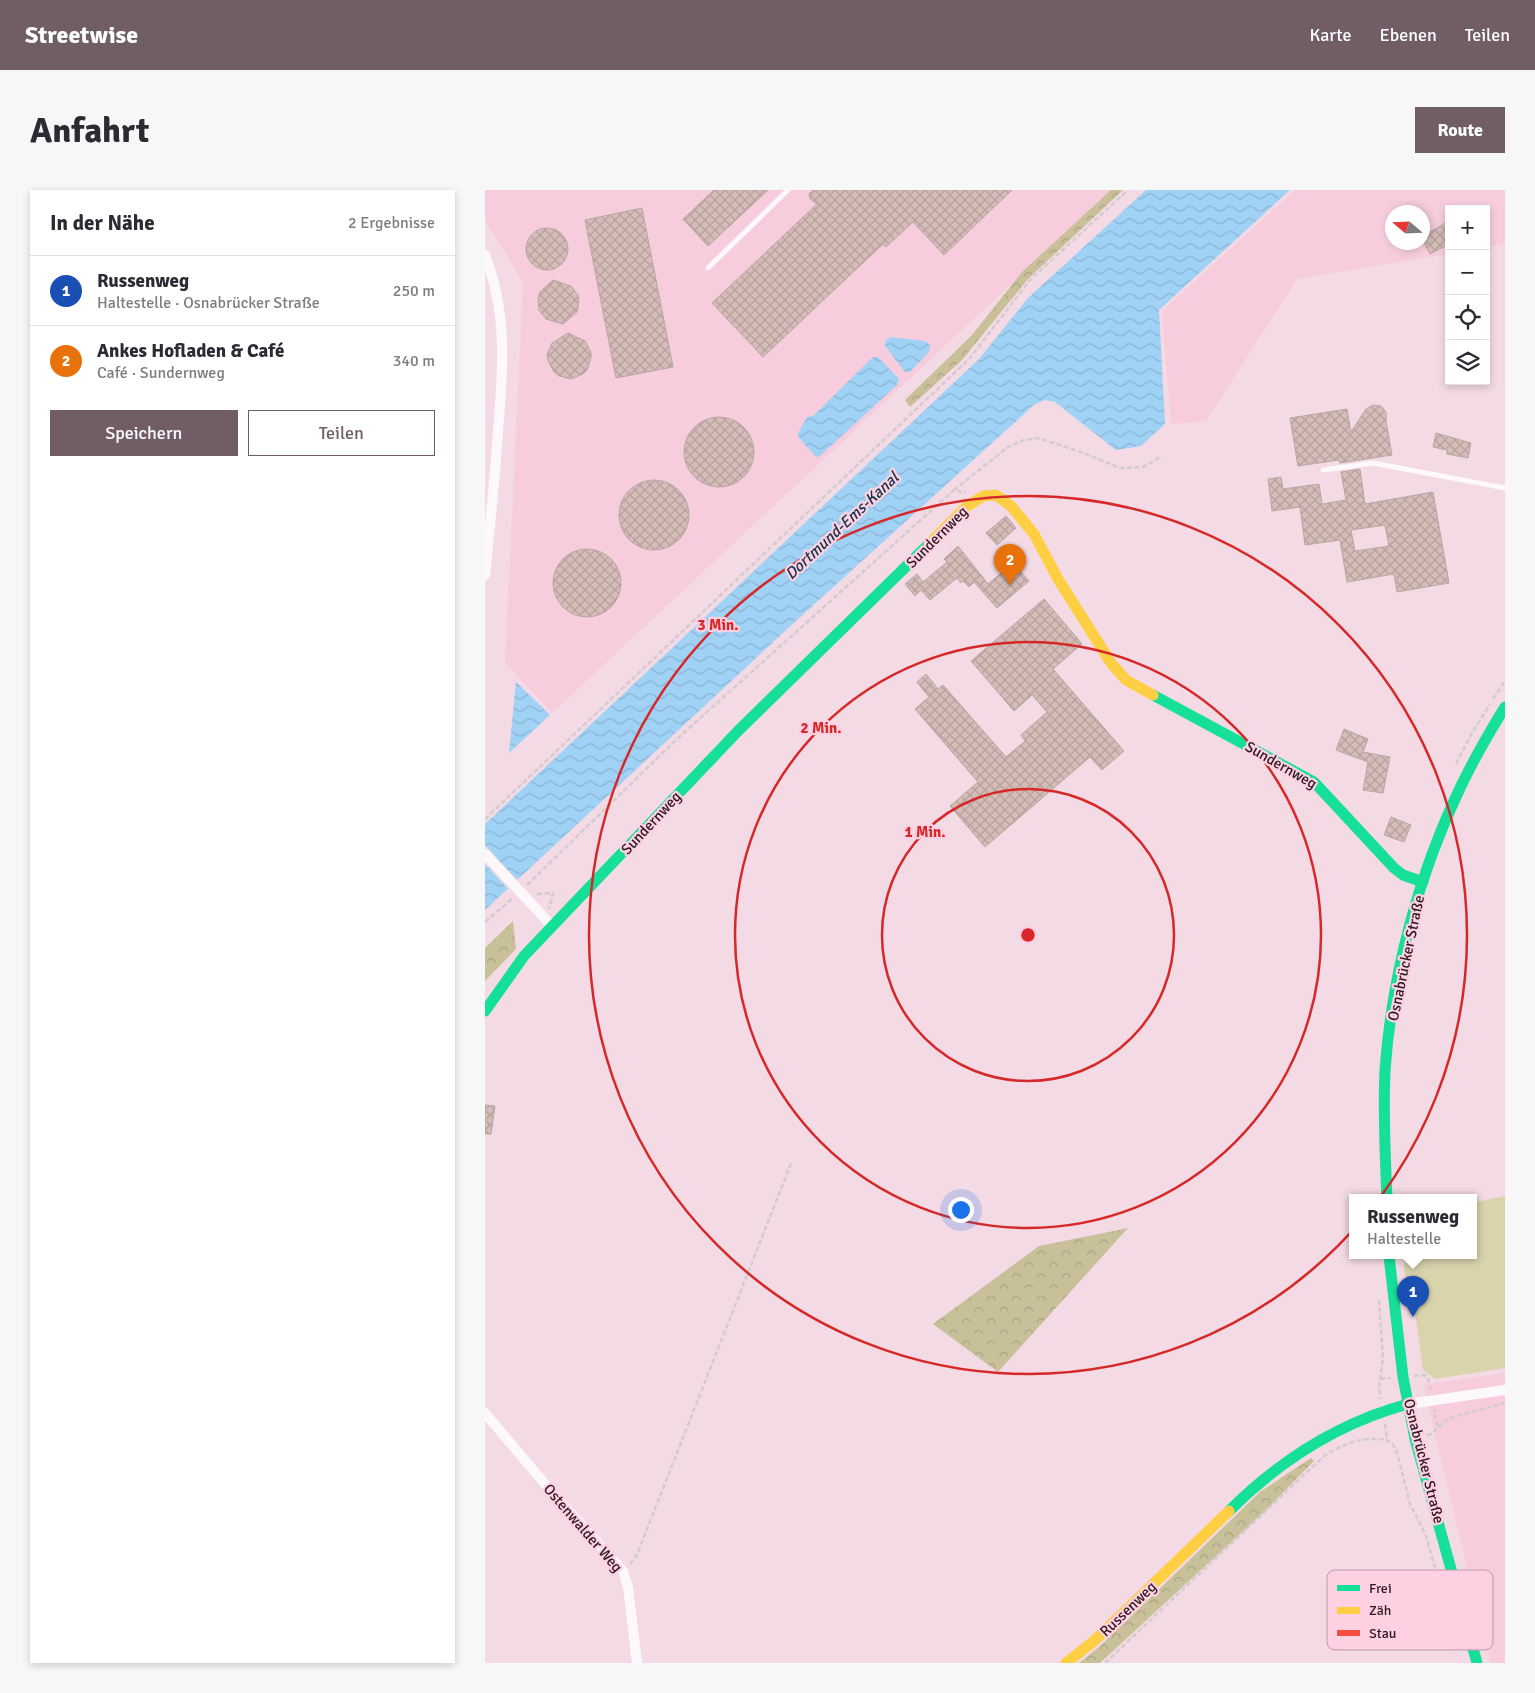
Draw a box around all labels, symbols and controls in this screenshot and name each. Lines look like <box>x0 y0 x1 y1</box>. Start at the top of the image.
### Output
text: Streetwise <box>25 20 138 50</box>
text: Karte <box>1309 24 1351 46</box>
text: Ebenen <box>1379 24 1437 46</box>
text: Teilen <box>1465 24 1510 46</box>
button: Route <box>1415 107 1505 153</box>
text: Anfahrt <box>30 109 149 152</box>
north arrow <box>1385 205 1430 250</box>
map controls <box>1445 205 1490 385</box>
button: + <box>1445 205 1490 250</box>
text: In der Nähe <box>50 210 155 236</box>
text: 2 Ergebnisse <box>348 213 435 233</box>
button: − <box>1445 250 1490 295</box>
text: Russenweg <box>97 269 189 293</box>
text: 1 <box>62 281 70 301</box>
text: 250 m <box>393 281 435 301</box>
text: Haltestelle · Osnabrücker Straße <box>97 293 320 313</box>
button: locate <box>1445 295 1490 340</box>
text: Ankes Hofladen & Café <box>97 339 285 363</box>
button: layers <box>1445 340 1490 385</box>
text: 2 <box>62 351 70 371</box>
text: 340 m <box>393 351 435 371</box>
text: Café · Sundernweg <box>97 363 225 383</box>
button: Speichern <box>50 410 238 456</box>
button: Teilen <box>248 410 435 456</box>
water label: Dortmund-Ems-Kanal <box>781 467 904 584</box>
street label: Sundernweg <box>902 502 972 572</box>
pin: 2 <box>994 544 1026 585</box>
text: 3 Min. <box>698 616 738 634</box>
text: 2 Min. <box>801 719 841 737</box>
street label: Sundernweg <box>1242 737 1320 793</box>
street label: Sundernweg <box>617 788 685 858</box>
text: 1 Min. <box>905 823 945 841</box>
street label: Osnabrücker Straße <box>1384 894 1428 1022</box>
centre of rings <box>1019 926 1037 944</box>
popup <box>1349 1194 1477 1259</box>
your location <box>948 1197 974 1223</box>
text: Russenweg <box>1367 1205 1459 1229</box>
text: Haltestelle <box>1367 1229 1441 1249</box>
pin: 1 <box>1397 1276 1429 1317</box>
street label: Osnabrücker Straße <box>1400 1397 1448 1525</box>
street label: Ostenwalder Weg <box>540 1480 626 1576</box>
legend <box>1327 1570 1493 1650</box>
street label: Russenweg <box>1096 1578 1160 1640</box>
text: Frei <box>1369 1580 1392 1597</box>
text: Zäh <box>1369 1602 1391 1619</box>
text: Stau <box>1369 1625 1396 1642</box>

